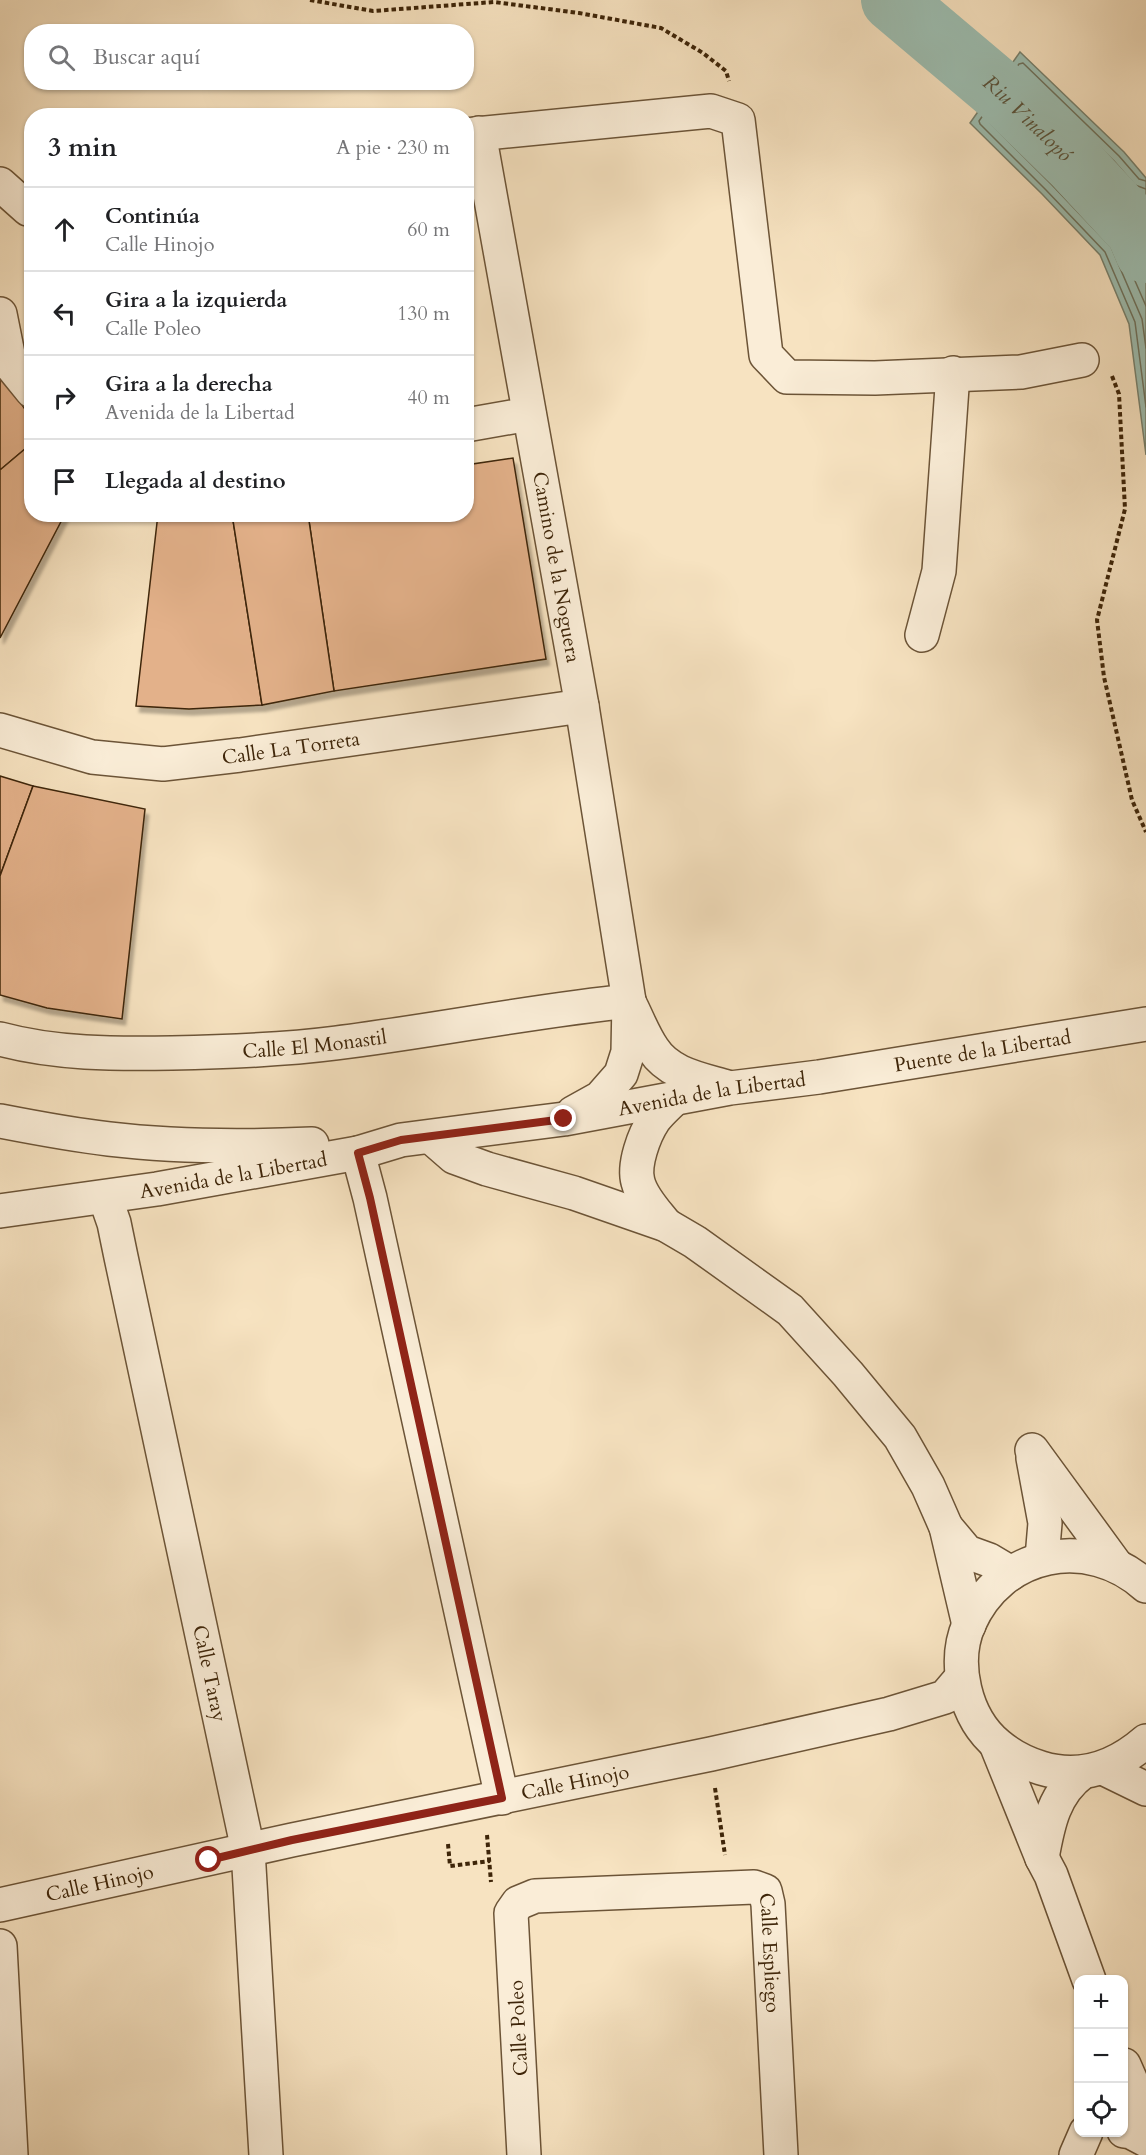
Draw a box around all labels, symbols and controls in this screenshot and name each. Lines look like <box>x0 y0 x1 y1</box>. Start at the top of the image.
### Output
search box <box>24 24 474 90</box>
icon: search <box>45 41 78 74</box>
text: Buscar aquí <box>93 42 200 72</box>
water label: Riu Vinalopó <box>976 69 1079 169</box>
text: 3 min <box>48 130 117 165</box>
text: A pie · 230 m <box>336 134 450 161</box>
text: Continúa <box>105 201 200 231</box>
icon: ahead <box>48 213 81 246</box>
text: 60 m <box>407 216 450 243</box>
text: Calle Hinojo <box>105 231 215 258</box>
text: Gira a la izquierda <box>105 285 288 315</box>
icon: left <box>48 297 81 330</box>
text: 130 m <box>397 300 450 327</box>
text: Calle Poleo <box>105 315 201 342</box>
text: Gira a la derecha <box>105 369 273 399</box>
icon: right <box>48 381 81 414</box>
text: 40 m <box>407 384 450 411</box>
text: Avenida de la Libertad <box>105 399 295 426</box>
icon: arrive <box>48 465 81 498</box>
text: Llegada al destino <box>105 466 286 496</box>
street label: Camino de la Noguera <box>526 470 587 665</box>
street label: Calle La Torreta <box>220 725 362 771</box>
street label: Calle El Monastil <box>242 1023 388 1065</box>
street label: Puente de la Libertad <box>892 1023 1073 1079</box>
street label: Avenida de la Libertad <box>616 1066 808 1123</box>
route end <box>550 1105 576 1131</box>
street label: Avenida de la Libertad <box>138 1146 330 1205</box>
street label: Calle Taray <box>186 1622 233 1725</box>
street label: Calle Hinojo <box>519 1758 632 1807</box>
route start <box>195 1846 221 1872</box>
street label: Calle Hinojo <box>43 1858 156 1908</box>
street label: Calle Espliego <box>752 1890 787 2014</box>
map controls <box>1074 1975 1128 2137</box>
button: + <box>1074 1975 1128 2029</box>
street label: Calle Poleo <box>502 1979 534 2077</box>
button: − <box>1074 2029 1128 2083</box>
button: locate <box>1074 2083 1128 2137</box>

